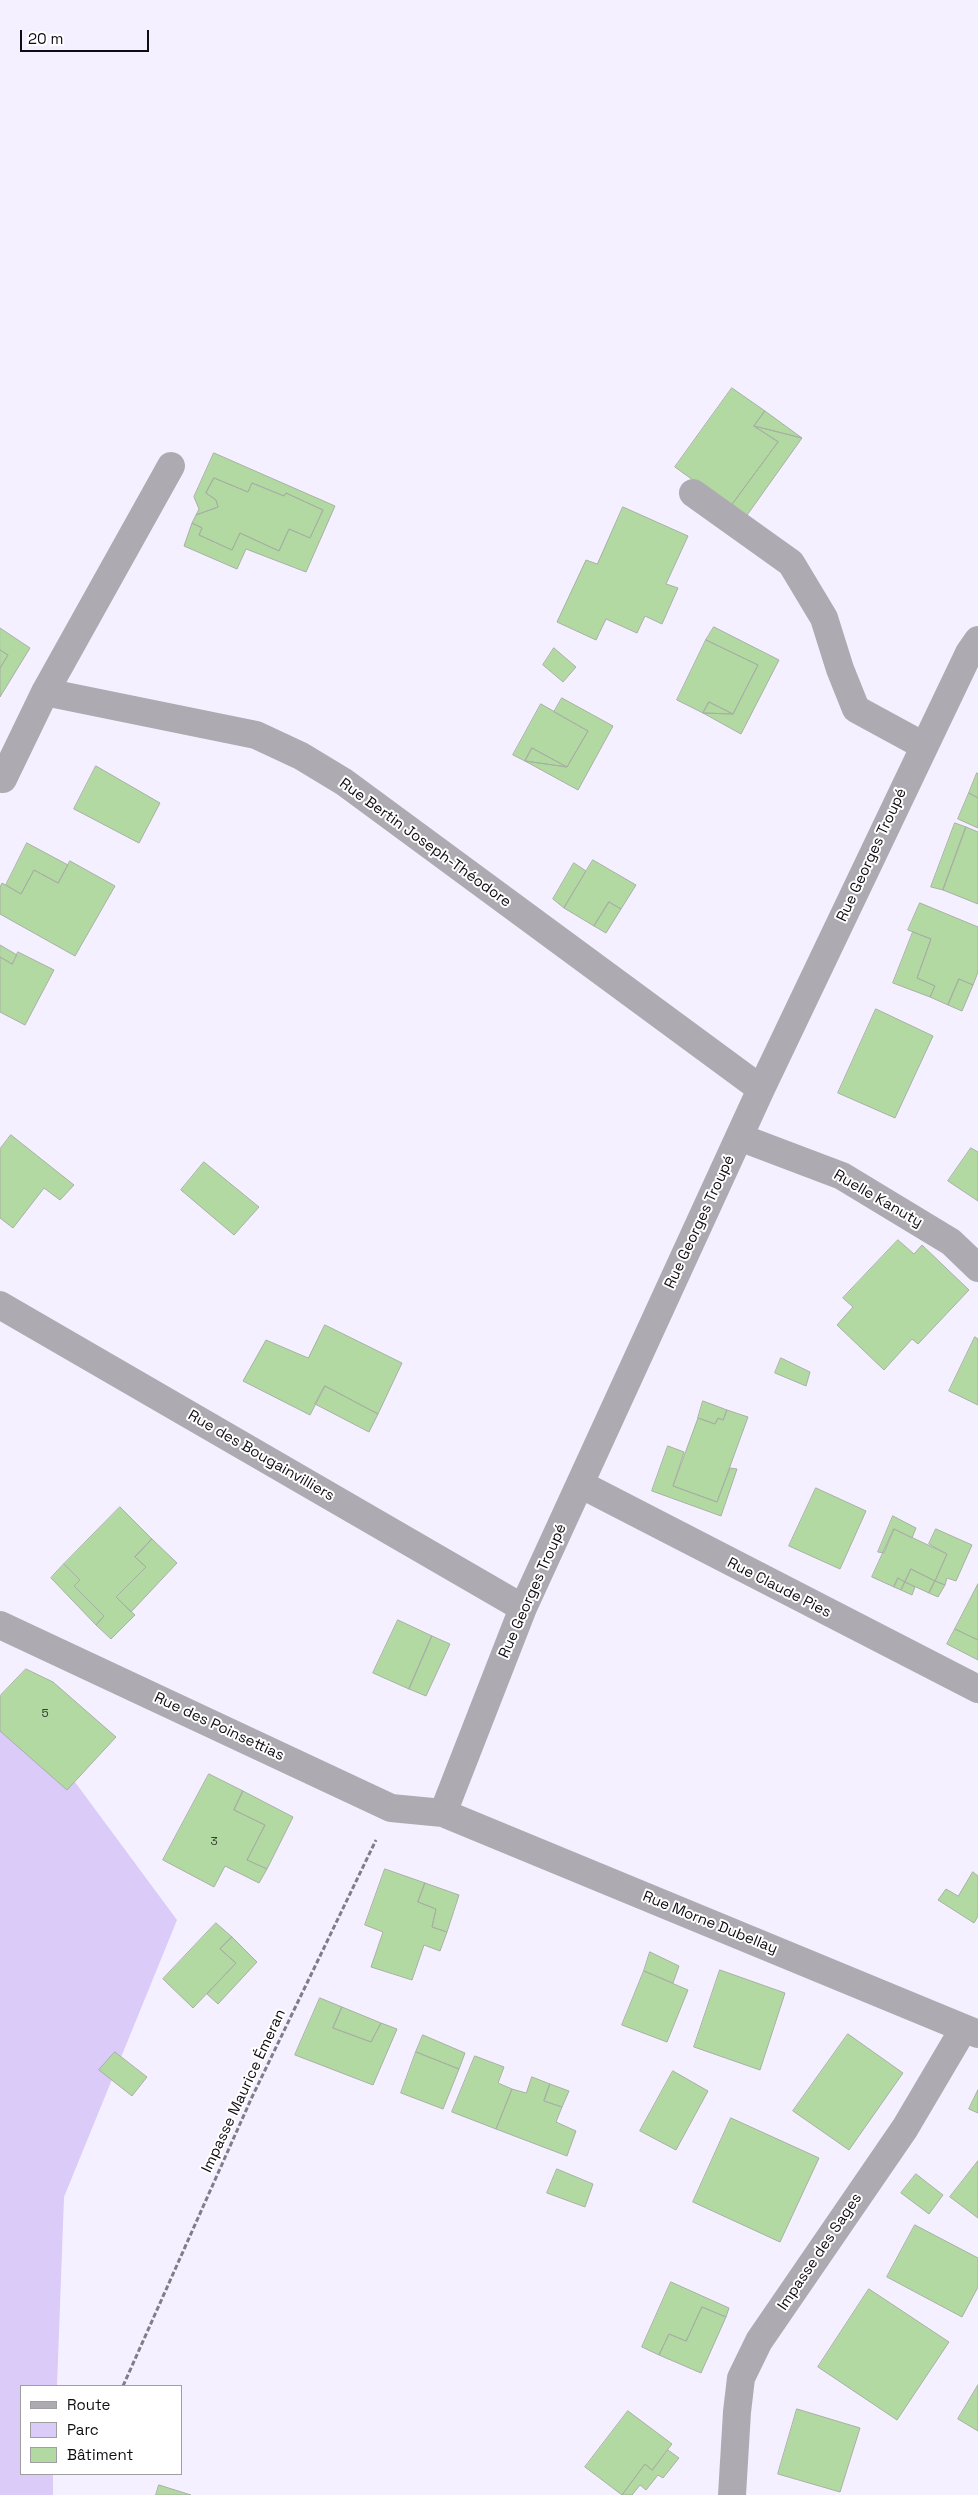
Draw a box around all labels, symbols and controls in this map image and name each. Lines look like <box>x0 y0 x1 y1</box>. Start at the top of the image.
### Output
scale bar <box>22 20 151 52</box>
text: 20 m <box>28 29 63 48</box>
street label: Rue Bertin Joseph-Théodore <box>336 775 514 911</box>
street label: Rue Georges Troupé <box>833 785 911 925</box>
street label: Rue Georges Troupé <box>661 1152 739 1292</box>
street label: Ruelle Kanuty <box>830 1166 926 1232</box>
street label: Rue des Bougainvilliers <box>185 1407 337 1505</box>
street label: Rue Georges Troupé <box>495 1521 571 1661</box>
street label: Rue Claude Pies <box>724 1554 834 1622</box>
street label: Rue des Poinsettias <box>151 1689 287 1765</box>
house number: 5 <box>41 1707 49 1721</box>
house number: 3 <box>210 1835 218 1849</box>
street label: Rue Morne Dubellay <box>640 1888 780 1958</box>
street label: Impasse Maurice Émeran <box>198 2006 290 2176</box>
street label: Impasse des Sages <box>774 2190 866 2314</box>
legend <box>20 2385 182 2475</box>
text: Route <box>67 2395 110 2414</box>
text: Parc <box>67 2420 99 2439</box>
text: Bâtiment <box>67 2445 133 2464</box>

